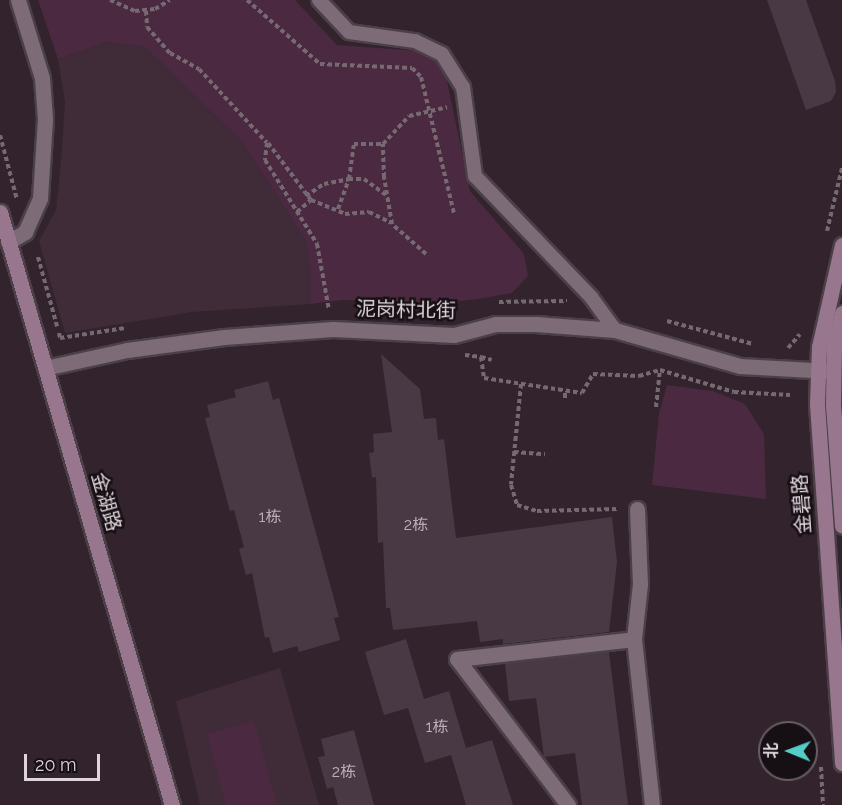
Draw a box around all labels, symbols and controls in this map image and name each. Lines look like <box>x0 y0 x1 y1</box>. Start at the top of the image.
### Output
street label: 泥岗村北街 <box>356 297 456 323</box>
street label: 金湖路 <box>86 470 126 534</box>
street label: 金碧路 <box>788 473 816 535</box>
house number: 1栋 <box>259 507 281 527</box>
house number: 2栋 <box>404 515 428 535</box>
house number: 1栋 <box>426 717 448 737</box>
north arrow <box>758 721 818 781</box>
scale bar <box>27 742 104 780</box>
text: 北 <box>762 743 781 759</box>
text: 20 m <box>35 754 77 775</box>
house number: 2栋 <box>332 762 356 782</box>

